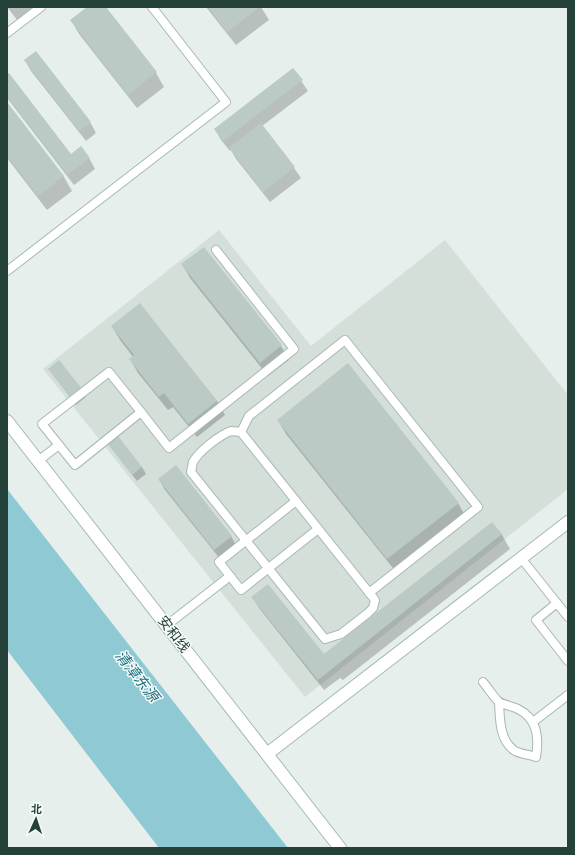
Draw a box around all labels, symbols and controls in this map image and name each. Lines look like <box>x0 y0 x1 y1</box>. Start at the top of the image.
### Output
street label: 安和线 <box>154 612 194 656</box>
water label: 清漳东源 <box>111 646 165 708</box>
north arrow <box>16 799 56 839</box>
text: 北 <box>31 802 42 816</box>

